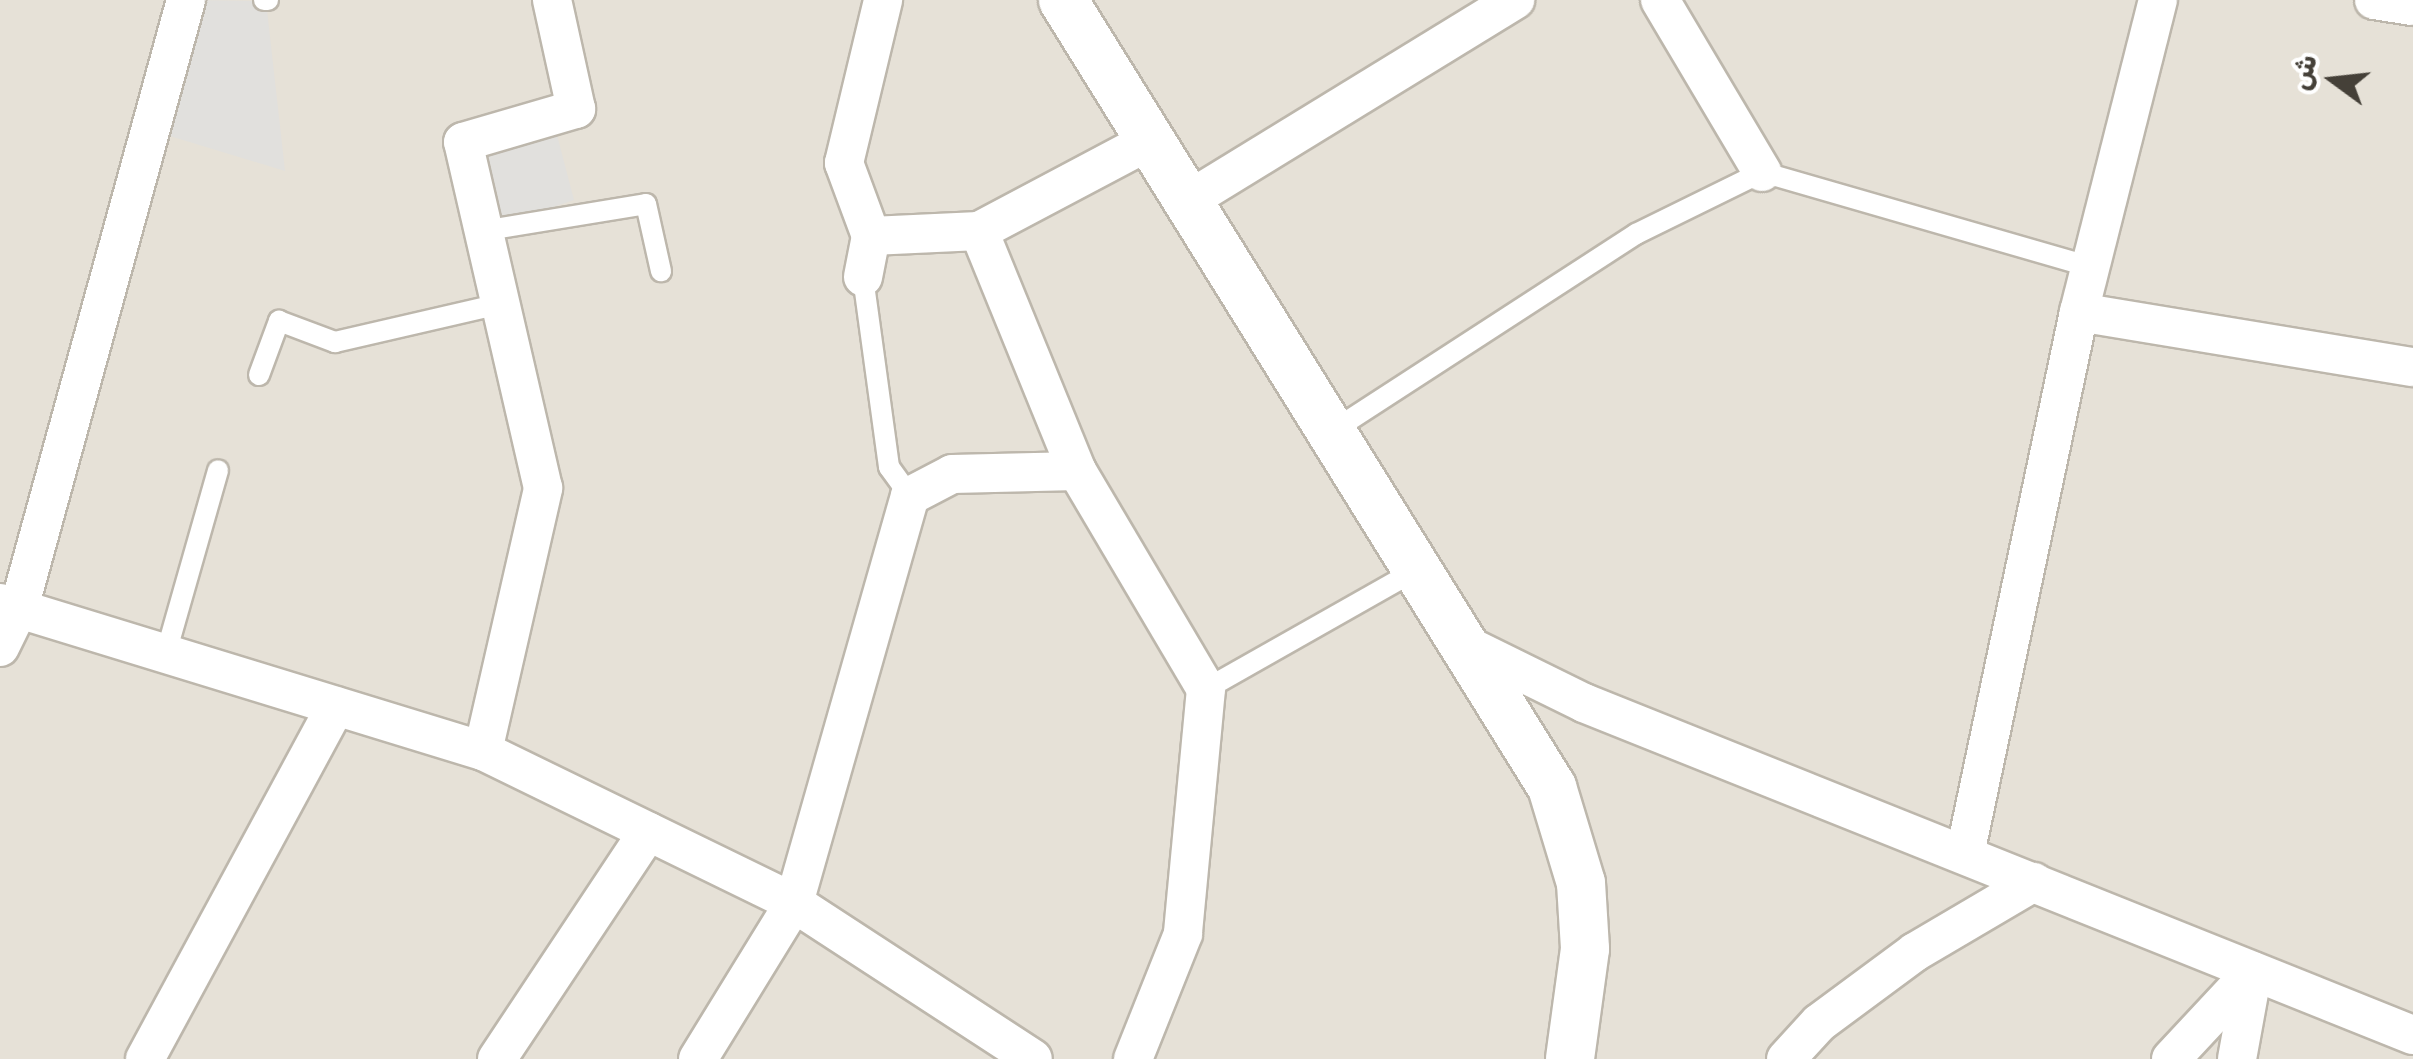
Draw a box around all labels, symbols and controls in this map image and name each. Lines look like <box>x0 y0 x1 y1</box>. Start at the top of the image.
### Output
north arrow <box>2283 30 2383 130</box>
text: ش <box>2283 51 2324 94</box>

